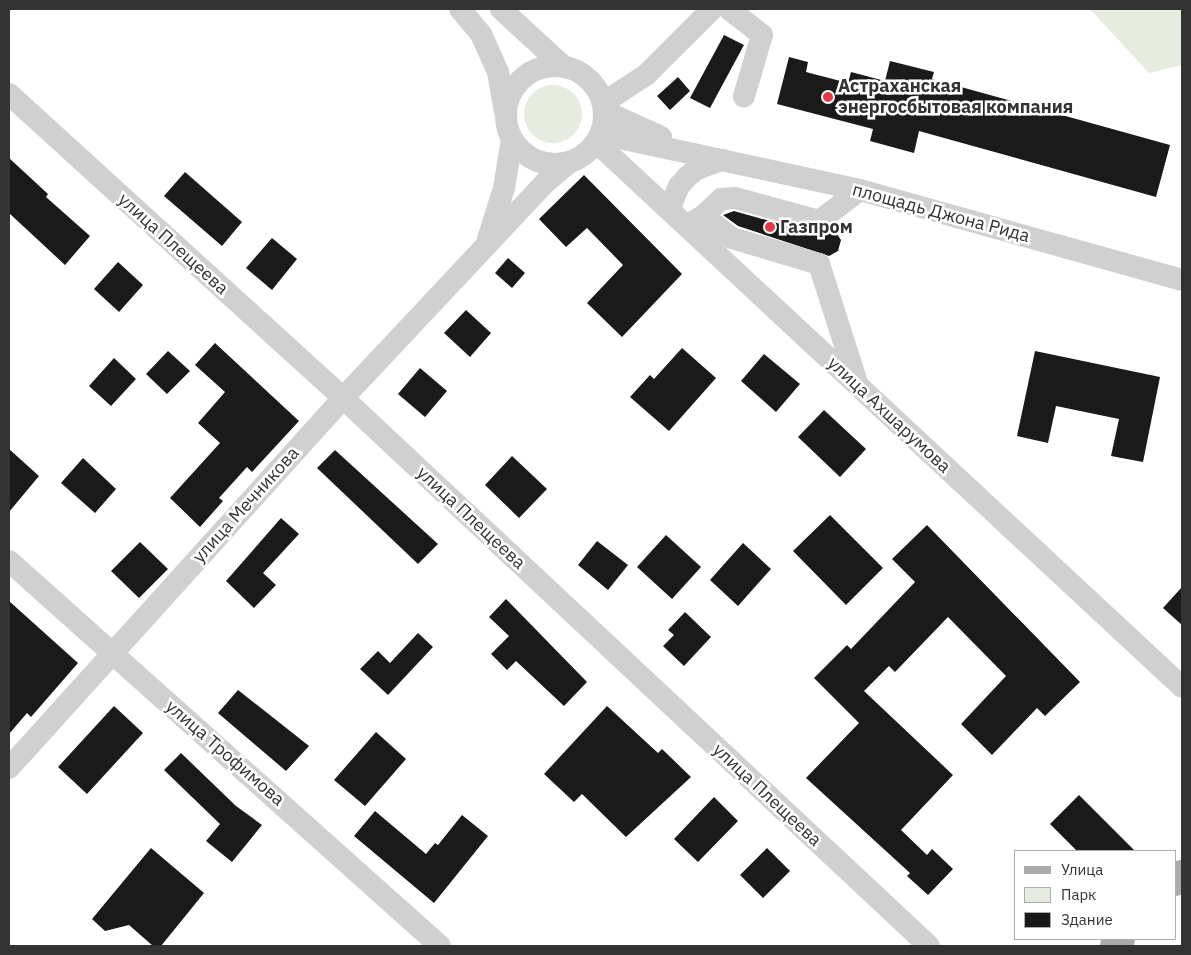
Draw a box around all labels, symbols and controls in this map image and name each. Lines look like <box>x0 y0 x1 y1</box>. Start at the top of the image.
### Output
place label: Астраханская энергосбытовая компания <box>838 76 1073 118</box>
marker: Астраханская энергосбытовая компания <box>822 91 834 103</box>
street label: площадь Джона Рида <box>850 179 1032 247</box>
street label: улица Плещеева <box>113 189 233 299</box>
place label: Газпром <box>780 216 853 238</box>
marker: Газпром <box>764 221 776 233</box>
street label: улица Ахшарумова <box>823 352 955 478</box>
street label: улица Мечникова <box>188 443 304 567</box>
street label: улица Плещеева <box>412 462 530 574</box>
street label: улица Трофимова <box>161 696 289 810</box>
street label: улица Плещеева <box>708 739 826 851</box>
legend <box>1014 850 1176 940</box>
text: Улица <box>1061 860 1103 879</box>
text: Парк <box>1061 885 1096 904</box>
text: Здание <box>1061 910 1113 929</box>

